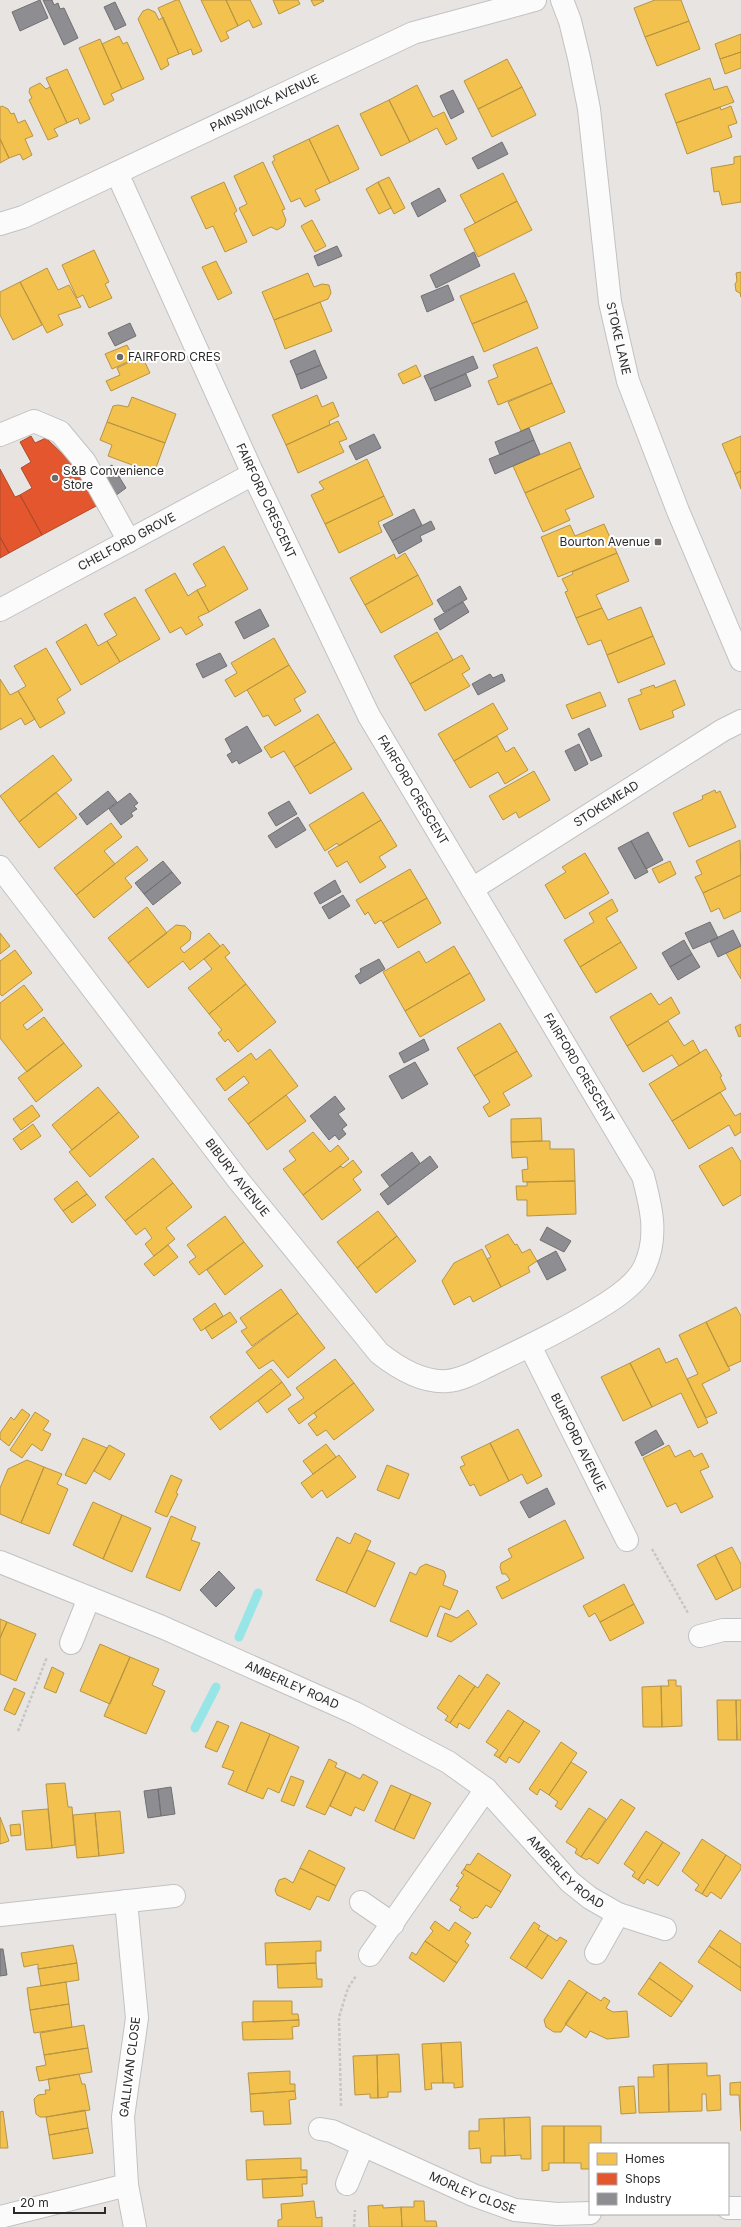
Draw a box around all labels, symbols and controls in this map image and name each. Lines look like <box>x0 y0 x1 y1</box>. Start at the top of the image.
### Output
street label: PAINSWICK AVENUE <box>207 71 321 135</box>
street label: STOKE LANE <box>603 300 634 376</box>
place label: FAIRFORD CRES <box>128 349 221 364</box>
marker: FAIRFORD CRES <box>115 352 125 362</box>
street label: FAIRFORD CRESCENT <box>233 441 300 561</box>
place label: S&B Convenience Store <box>63 463 164 492</box>
marker: S&B Convenience Store <box>50 473 60 483</box>
street label: CHELFORD GROVE <box>75 509 178 574</box>
place label: Bourton Avenue <box>560 534 650 549</box>
marker: Bourton Avenue <box>653 537 663 547</box>
street label: FAIRFORD CRESCENT <box>375 732 452 848</box>
street label: STOKEMEAD <box>571 777 642 830</box>
street label: FAIRFORD CRESCENT <box>541 1010 618 1126</box>
street label: BIBURY AVENUE <box>202 1135 273 1219</box>
street label: BURFORD AVENUE <box>548 1390 610 1494</box>
street label: AMBERLEY ROAD <box>243 1657 341 1712</box>
street label: AMBERLEY ROAD <box>524 1832 607 1911</box>
street label: GALLIVAN CLOSE <box>116 2016 143 2118</box>
legend <box>589 2143 729 2215</box>
text: Homes <box>625 2151 665 2166</box>
street label: MORLEY CLOSE <box>427 2168 518 2217</box>
text: Shops <box>625 2171 661 2186</box>
scale bar <box>14 2189 105 2215</box>
text: Industry <box>625 2191 672 2206</box>
text: 20 m <box>20 2195 49 2210</box>

